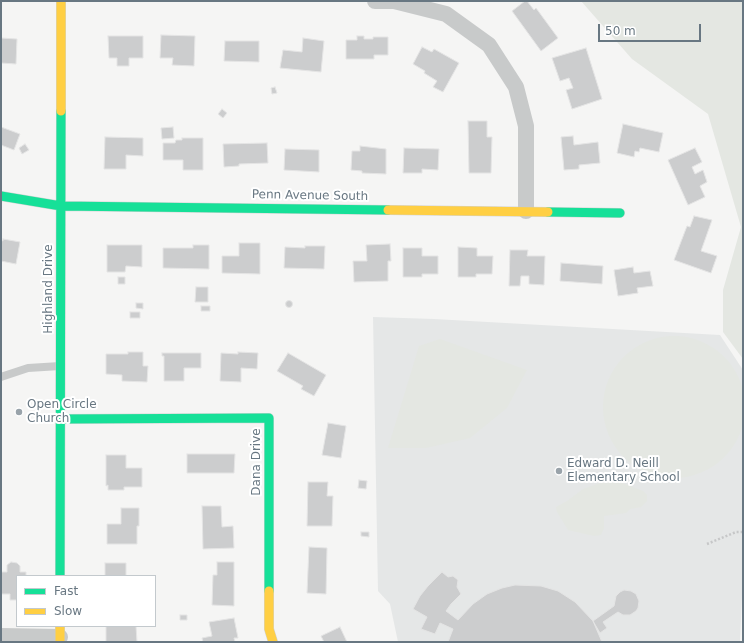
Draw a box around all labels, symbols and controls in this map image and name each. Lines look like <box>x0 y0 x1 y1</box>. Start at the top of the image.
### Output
scale bar <box>600 16 703 42</box>
text: 50 m <box>605 24 636 38</box>
street label: Penn Avenue South <box>252 188 368 204</box>
street label: Highland Drive <box>42 244 56 334</box>
place label: Open Circle Church <box>27 398 97 426</box>
marker: Open Circle Church <box>14 407 24 417</box>
street label: Dana Drive <box>250 428 264 496</box>
place label: Edward D. Neill Elementary School <box>567 457 680 485</box>
marker: Edward D. Neill Elementary School <box>554 466 564 476</box>
legend <box>16 575 156 627</box>
text: Fast <box>54 584 78 598</box>
text: Slow <box>54 604 82 618</box>

